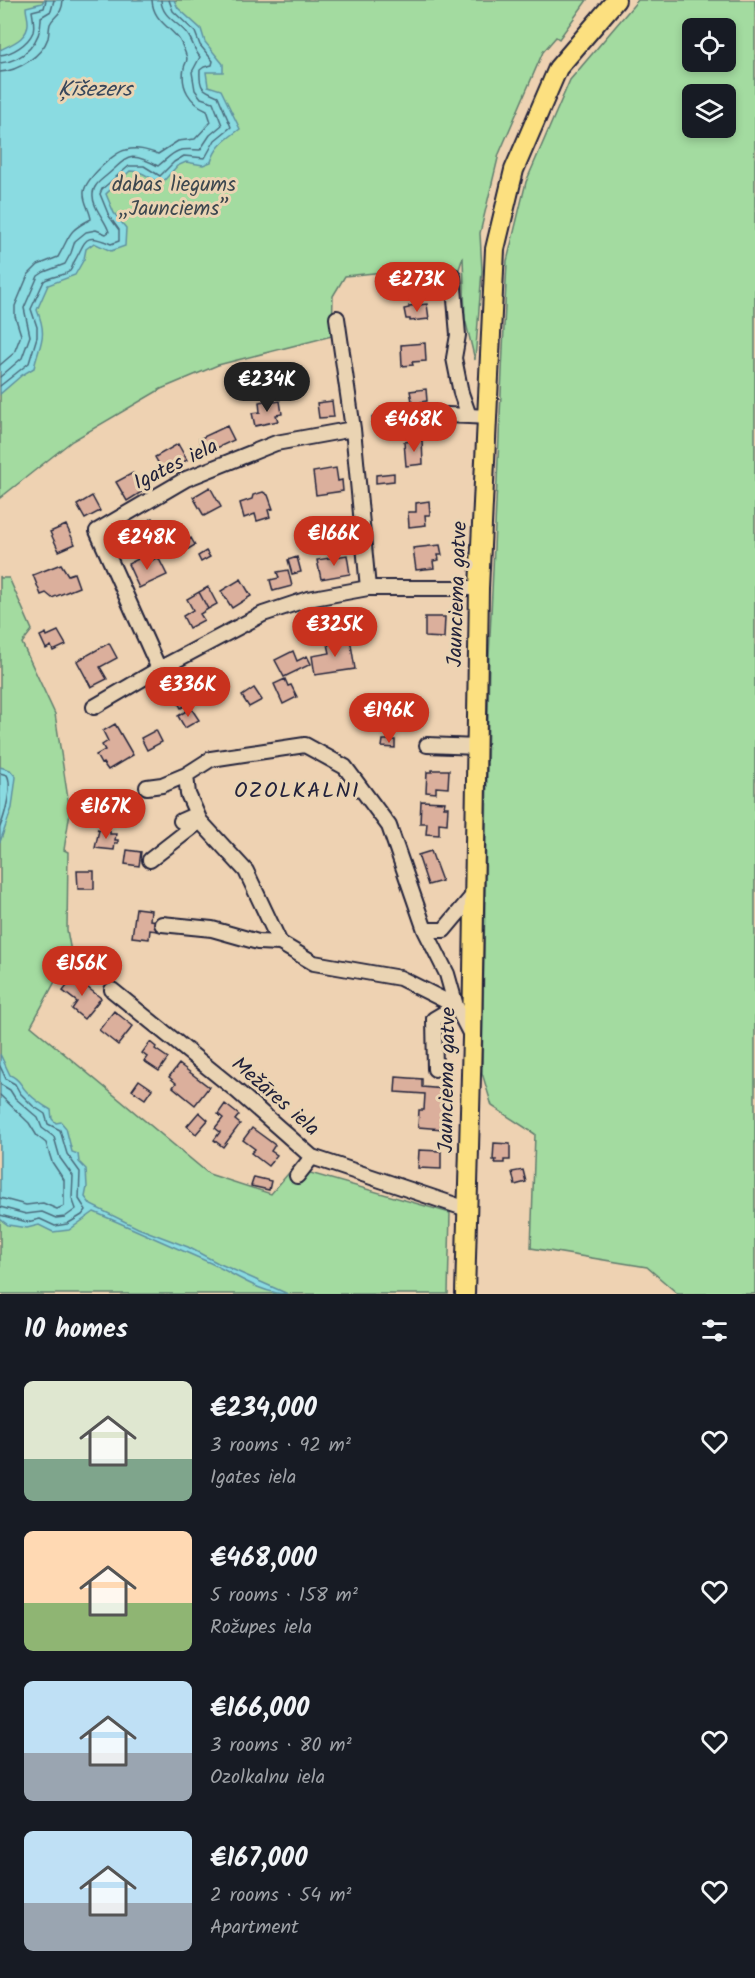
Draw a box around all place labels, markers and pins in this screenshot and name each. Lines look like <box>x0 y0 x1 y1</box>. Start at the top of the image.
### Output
pin: €273K <box>375 262 459 313</box>
pin: €234K <box>225 362 309 413</box>
pin: €468K <box>372 402 456 453</box>
pin: €166K <box>292 516 376 567</box>
pin: €248K <box>105 520 189 571</box>
pin: €325K <box>293 607 377 658</box>
pin: €336K <box>146 667 230 718</box>
pin: €196K <box>347 693 431 744</box>
pin: €167K <box>64 789 148 840</box>
pin: €156K <box>40 946 124 997</box>

